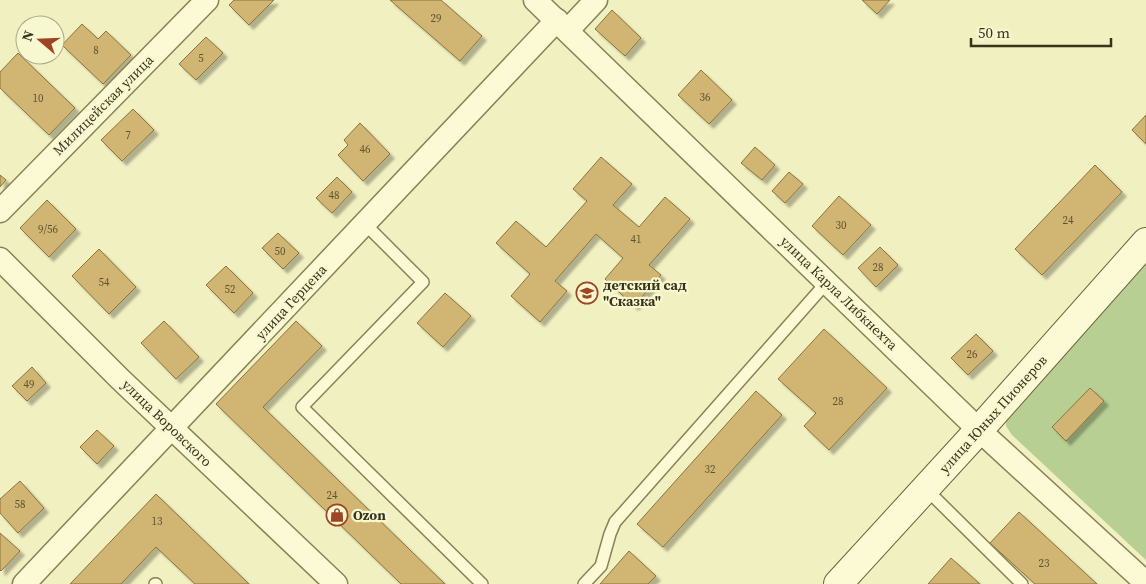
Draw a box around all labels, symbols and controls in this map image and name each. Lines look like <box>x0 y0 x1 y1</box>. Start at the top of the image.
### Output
house number: 29 <box>431 11 442 26</box>
north arrow <box>15 15 65 65</box>
scale bar <box>971 15 1111 47</box>
text: 50 m <box>978 22 1010 43</box>
text: N <box>17 28 39 44</box>
house number: 8 <box>93 43 99 58</box>
street label: Милицейская улица <box>48 50 158 160</box>
house number: 5 <box>198 51 204 66</box>
house number: 36 <box>700 90 711 105</box>
house number: 10 <box>33 91 44 106</box>
house number: 7 <box>125 128 131 143</box>
house number: 46 <box>360 142 371 157</box>
house number: 48 <box>329 188 340 203</box>
house number: 24 <box>1063 213 1074 228</box>
house number: 30 <box>836 218 847 233</box>
house number: 9/56 <box>38 222 59 237</box>
street label: улица Карла Либкнехта <box>776 231 903 355</box>
house number: 41 <box>631 232 642 247</box>
house number: 50 <box>275 244 286 259</box>
street label: улица Герцена <box>251 259 332 344</box>
house number: 28 <box>873 260 884 275</box>
house number: 54 <box>99 275 110 290</box>
place label: детский сад "Сказка" <box>603 275 687 311</box>
school or university icon: детский сад "Сказка" <box>575 281 599 305</box>
house number: 52 <box>225 282 236 297</box>
house number: 26 <box>967 347 978 362</box>
street label: улица Юных Пионеров <box>934 351 1052 477</box>
street label: улица Воровского <box>118 375 217 471</box>
house number: 49 <box>24 377 35 392</box>
house number: 28 <box>833 394 844 409</box>
house number: 32 <box>705 462 716 477</box>
house number: 24 <box>327 488 338 503</box>
house number: 58 <box>15 497 26 512</box>
shop icon: Ozon <box>325 503 349 527</box>
place label: Ozon <box>353 505 386 525</box>
house number: 13 <box>152 514 163 529</box>
house number: 23 <box>1039 556 1050 571</box>

